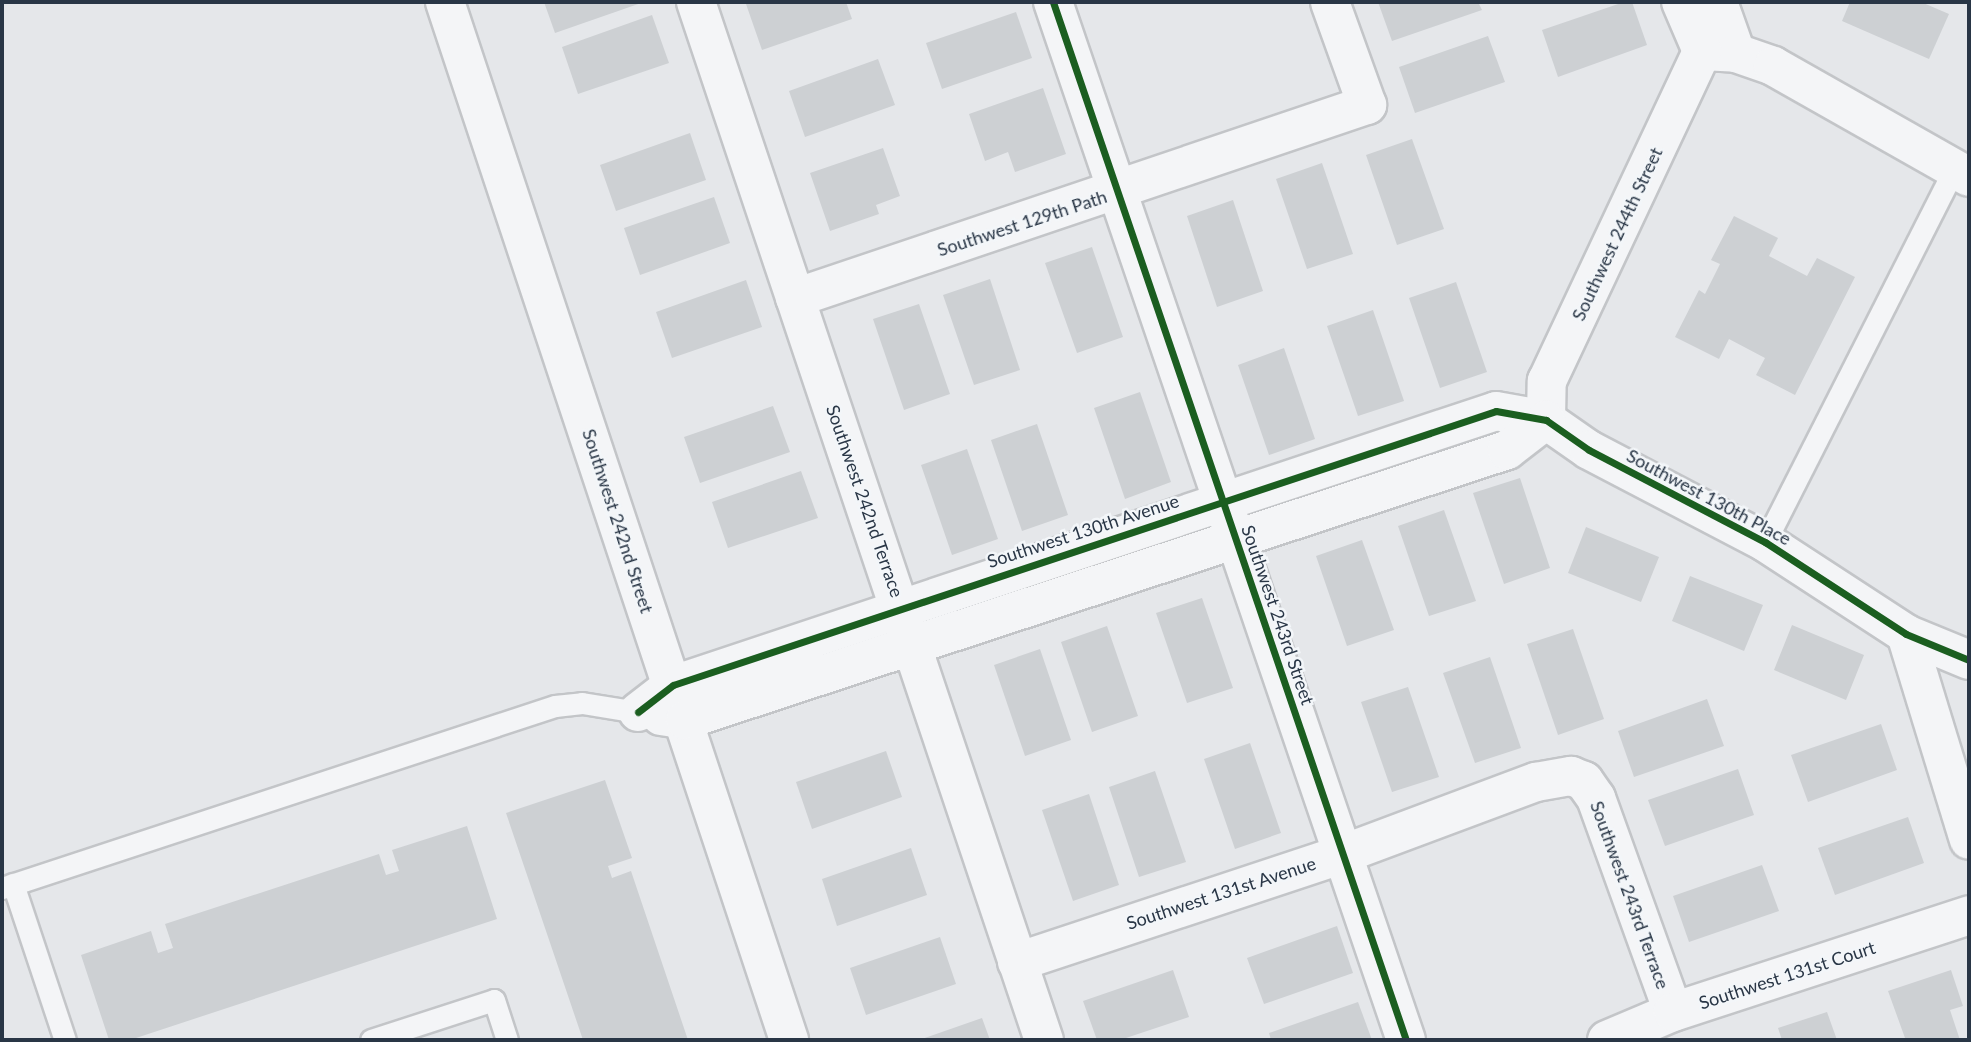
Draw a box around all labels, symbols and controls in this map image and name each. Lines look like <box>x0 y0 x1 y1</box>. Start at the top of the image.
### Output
street label: Southwest 244th Street <box>1567 144 1667 324</box>
street label: Southwest 129th Path <box>934 185 1110 261</box>
street label: Southwest 242nd Terrace <box>822 402 908 600</box>
street label: Southwest 242nd Street <box>578 426 658 616</box>
street label: Southwest 130th Place <box>1623 444 1795 550</box>
street label: Southwest 130th Avenue <box>984 490 1182 572</box>
street label: Southwest 243rd Street <box>1237 522 1319 708</box>
street label: Southwest 243rd Terrace <box>1586 798 1674 992</box>
street label: Southwest 131st Avenue <box>1123 852 1319 934</box>
street label: Southwest 131st Court <box>1696 936 1878 1014</box>

